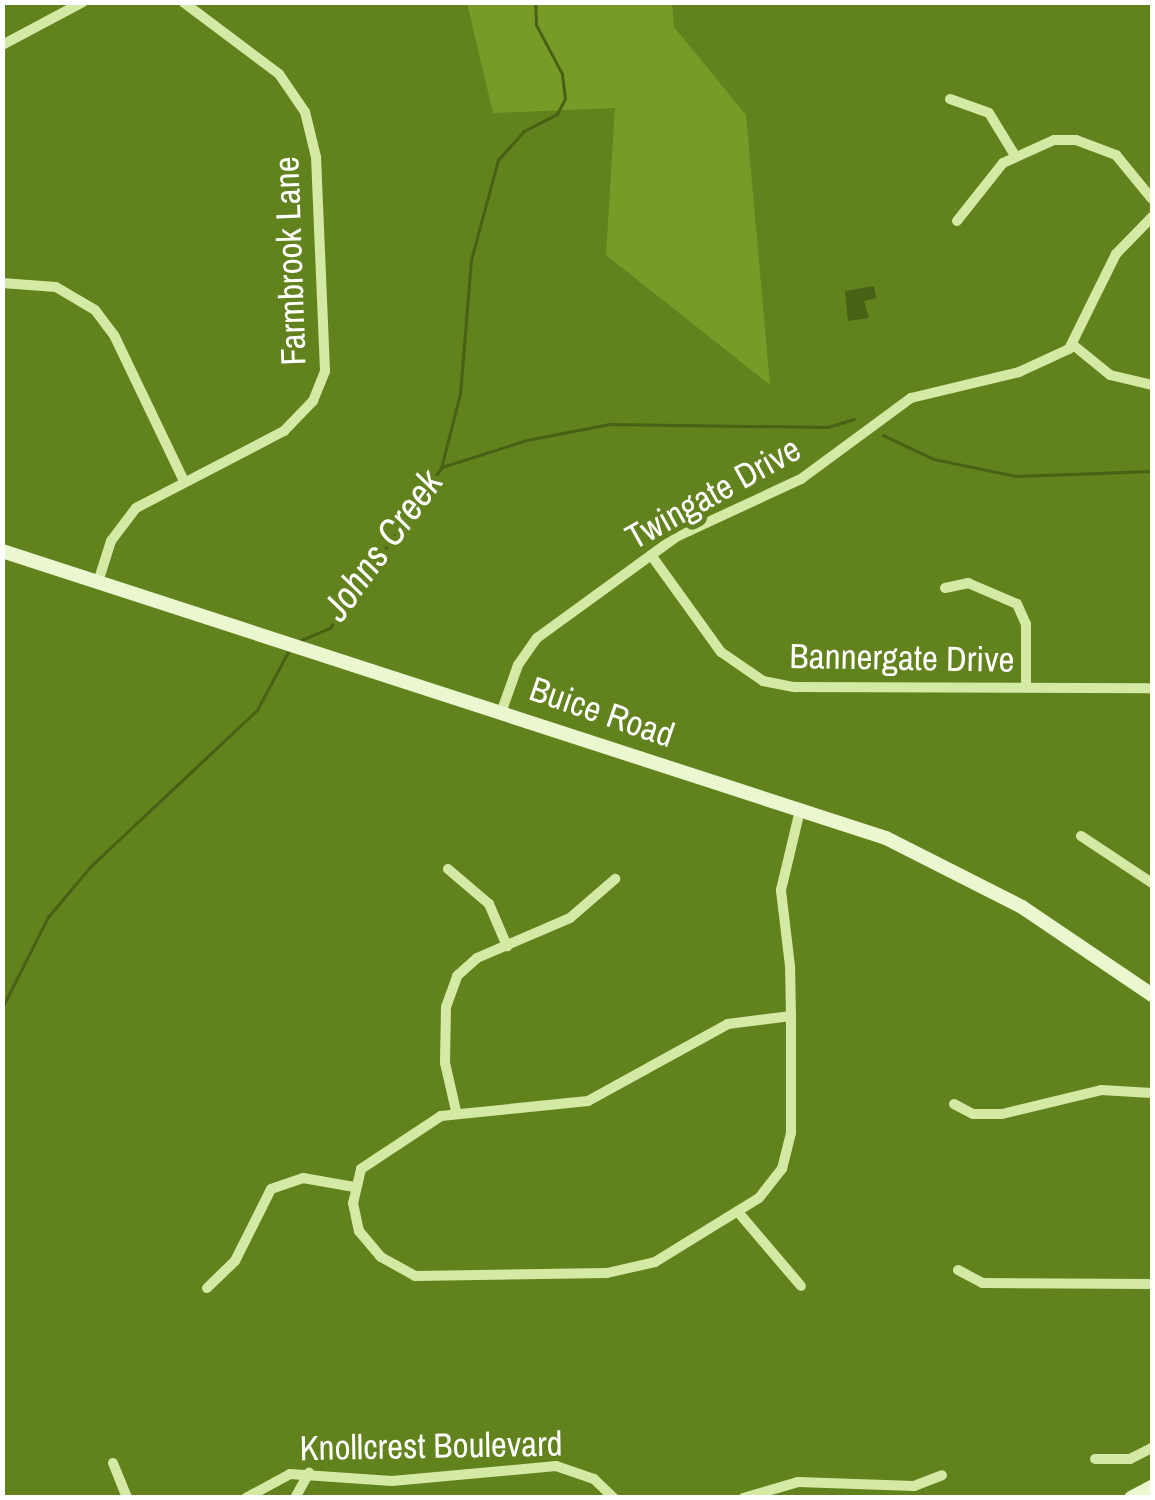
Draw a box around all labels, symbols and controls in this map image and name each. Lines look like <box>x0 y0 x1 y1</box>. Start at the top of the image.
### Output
street label: Farmbrook Lane <box>265 156 315 366</box>
street label: Twingate Drive <box>618 428 808 558</box>
water label: Johns Creek <box>312 461 452 629</box>
street label: Bannergate Drive <box>789 635 1015 681</box>
street label: Buice Road <box>524 668 680 756</box>
street label: Knollcrest Boulevard <box>299 1423 563 1469</box>

